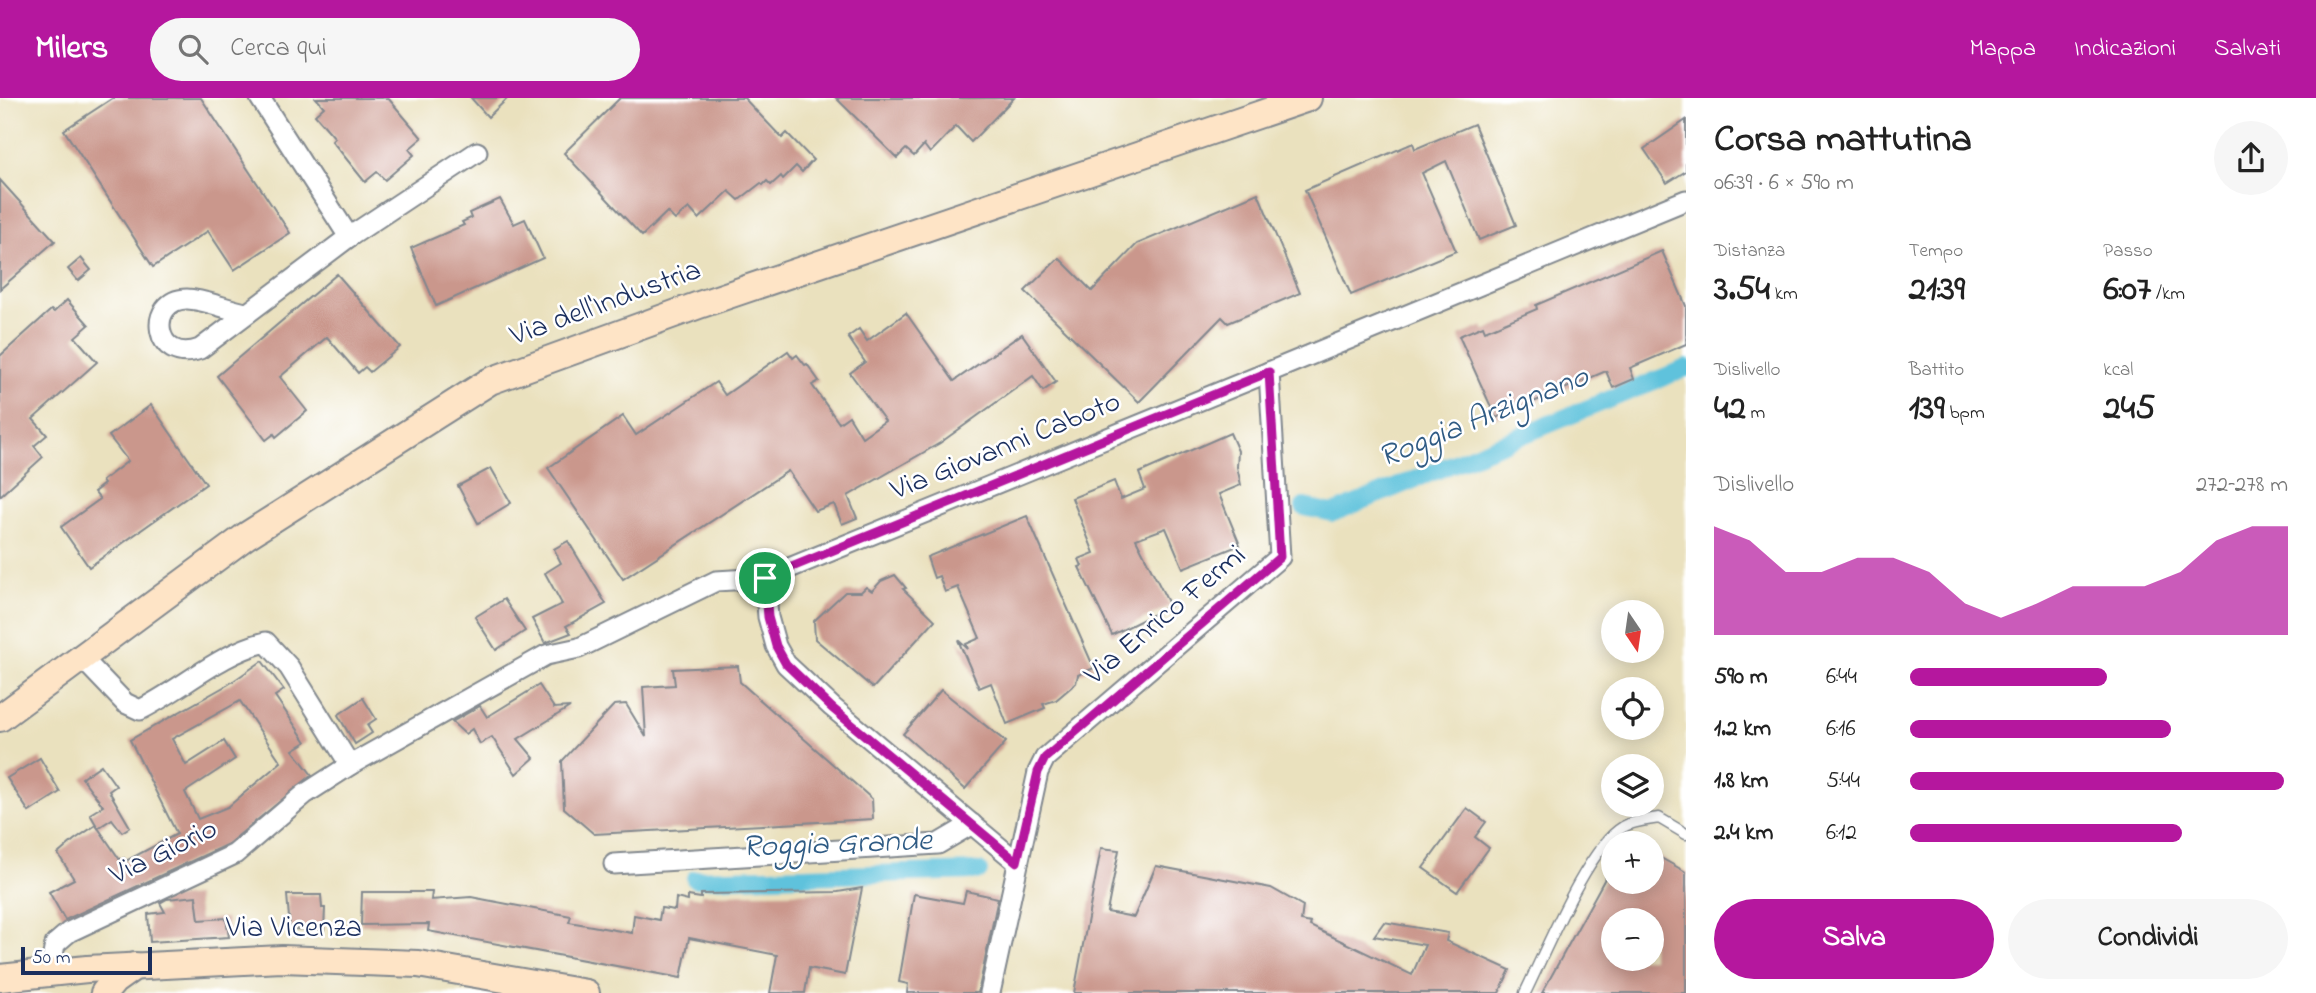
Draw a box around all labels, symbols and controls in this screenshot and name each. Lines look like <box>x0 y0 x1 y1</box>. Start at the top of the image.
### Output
search box <box>150 18 640 81</box>
text: Milers <box>35 25 108 73</box>
icon: search <box>174 30 212 68</box>
text: Cerca qui <box>230 30 327 68</box>
text: Mappa <box>1969 32 2036 67</box>
text: Indicazioni <box>2074 32 2176 67</box>
text: Salvati <box>2214 32 2281 67</box>
text: Corsa mattutina <box>1714 113 1972 169</box>
button: share <box>2214 121 2288 195</box>
text: 06:39 · 6 × 590 m <box>1714 167 1854 200</box>
text: Distanza <box>1714 238 1785 265</box>
text: Tempo <box>1909 238 1963 265</box>
text: Passo <box>2103 238 2153 265</box>
street label: Via dell'Industria <box>503 249 708 359</box>
text: 3.54 <box>1714 265 1770 316</box>
text: 21:39 <box>1909 265 1965 316</box>
text: 6:07 <box>2103 265 2151 316</box>
text: km <box>1770 281 1798 308</box>
text: /km <box>2151 281 2185 308</box>
water label: Roggia Arzignano <box>1372 354 1597 482</box>
text: Dislivello <box>1714 357 1780 384</box>
text: Battito <box>1909 357 1964 384</box>
text: kcal <box>2103 357 2134 384</box>
street label: Via Giovanni Caboto <box>883 381 1128 514</box>
text: 42 <box>1714 384 1746 435</box>
text: 139 <box>1909 384 1945 435</box>
text: 245 <box>2103 384 2155 435</box>
text: m <box>1746 400 1765 427</box>
text: bpm <box>1945 400 1985 427</box>
text: Dislivello <box>1714 469 1794 502</box>
text: 272–278 m <box>2196 469 2288 502</box>
street label: Via Enrico Fermi <box>1075 535 1257 698</box>
pin <box>735 548 795 608</box>
icon: arrive <box>746 559 784 597</box>
north arrow <box>1601 600 1664 663</box>
map controls <box>1601 600 1664 971</box>
text: 590 m <box>1714 661 1768 694</box>
text: 6:44 <box>1826 661 1857 694</box>
button: locate <box>1601 677 1664 740</box>
text: 1.2 km <box>1714 713 1771 746</box>
text: 6:16 <box>1826 713 1856 746</box>
button: layers <box>1601 754 1664 817</box>
text: 1.8 km <box>1714 765 1768 798</box>
text: 5:44 <box>1826 765 1860 798</box>
street label: Via Giorio <box>102 808 225 898</box>
text: 2.4 km <box>1714 817 1773 850</box>
text: 6:12 <box>1826 817 1857 850</box>
water label: Roggia Grande <box>741 818 934 872</box>
button: + <box>1601 831 1664 894</box>
button: Salva <box>1714 899 1994 979</box>
button: Condividi <box>2008 899 2288 979</box>
street label: Via Vicenza <box>225 907 362 951</box>
button: − <box>1601 908 1664 971</box>
scale bar <box>21 944 152 976</box>
text: 50 m <box>32 945 71 972</box>

